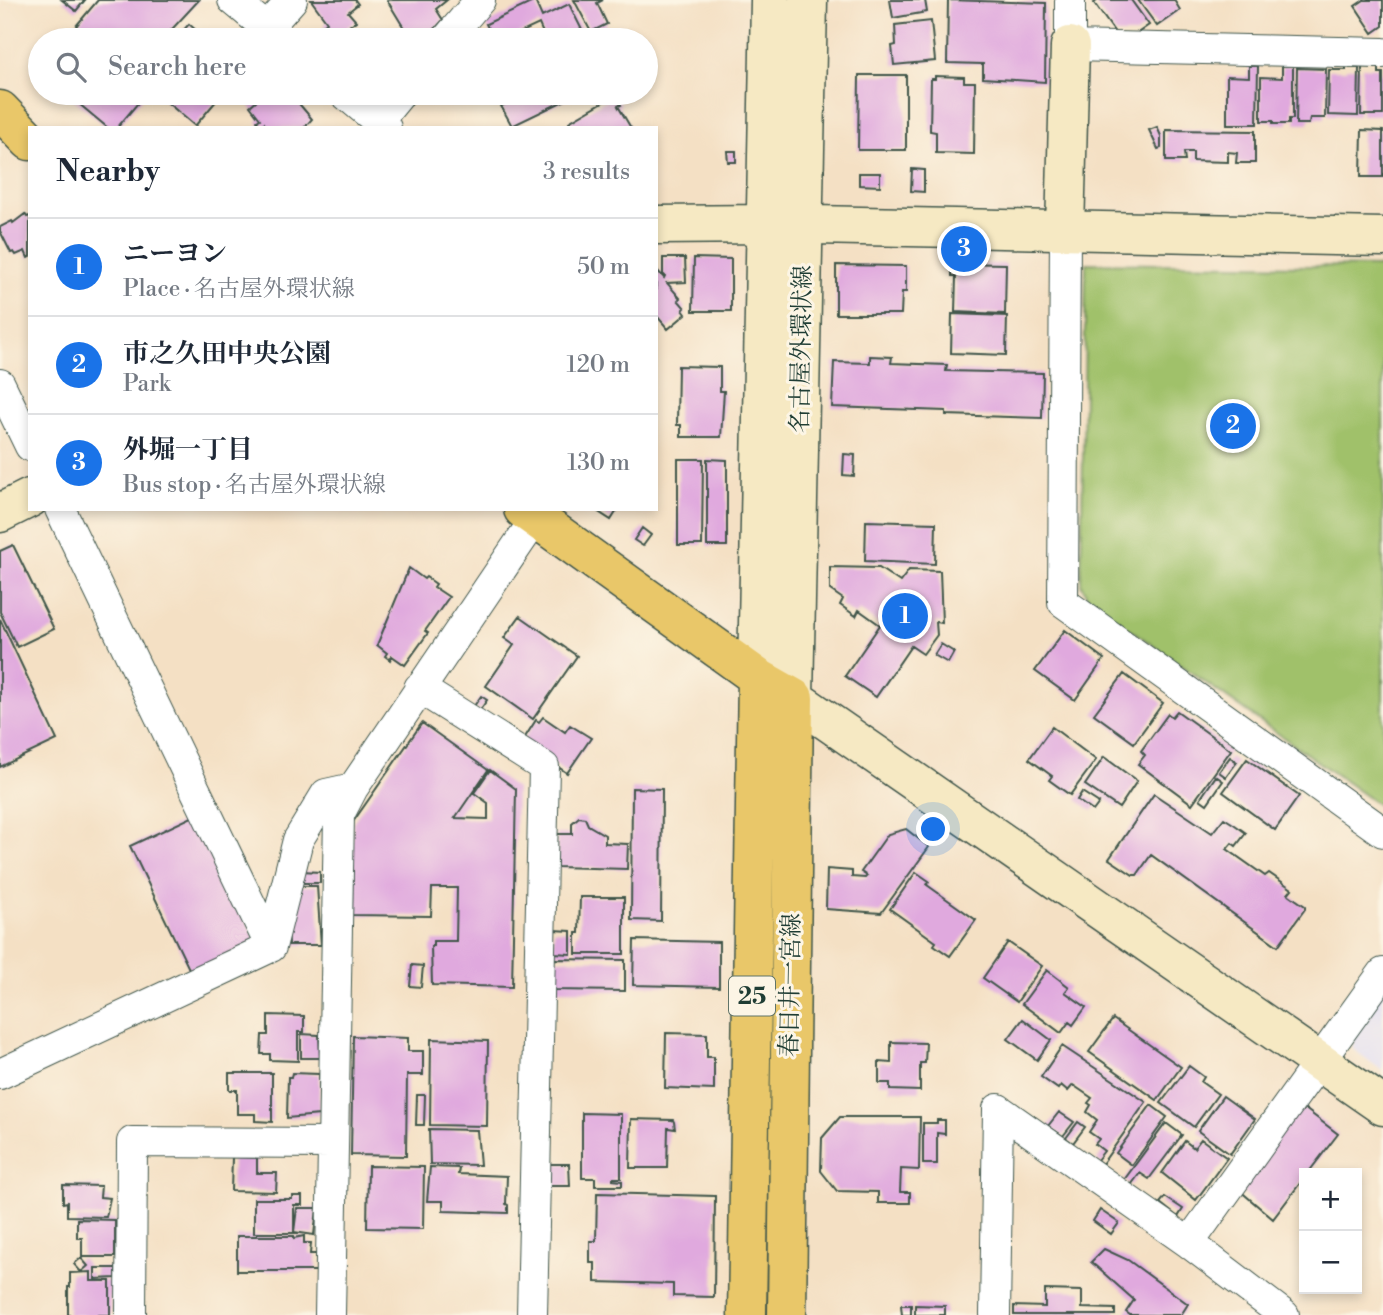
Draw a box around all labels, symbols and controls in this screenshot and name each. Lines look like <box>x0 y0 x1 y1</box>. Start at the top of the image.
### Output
search box <box>28 28 658 105</box>
icon: search <box>52 48 90 86</box>
text: Search here <box>108 51 247 83</box>
text: Nearby <box>56 153 160 191</box>
text: 3 results <box>543 158 630 186</box>
pin: 3 <box>941 223 987 275</box>
text: ニーヨン <box>123 238 227 270</box>
text: 1 <box>73 253 85 281</box>
text: 50 m <box>577 253 630 281</box>
street label: 名古屋外環状線 <box>786 265 818 433</box>
text: Place · 名古屋外環状線 <box>123 275 355 303</box>
text: 市之久田中央公園 <box>123 338 331 370</box>
text: 2 <box>72 351 86 379</box>
text: 120 m <box>566 351 630 379</box>
text: Park <box>123 370 171 398</box>
pin: 2 <box>1210 400 1256 452</box>
text: 外堀一丁目 <box>123 434 253 466</box>
text: 3 <box>72 449 86 477</box>
text: 130 m <box>567 449 630 477</box>
text: Bus stop · 名古屋外環状線 <box>123 471 386 499</box>
pin: 1 <box>882 590 928 642</box>
your location <box>916 812 950 846</box>
street label: 春日井一宮線 <box>775 913 807 1057</box>
road number: 25 <box>729 976 775 1015</box>
map controls <box>1299 1168 1362 1294</box>
button: + <box>1299 1168 1362 1231</box>
button: − <box>1299 1231 1362 1294</box>

